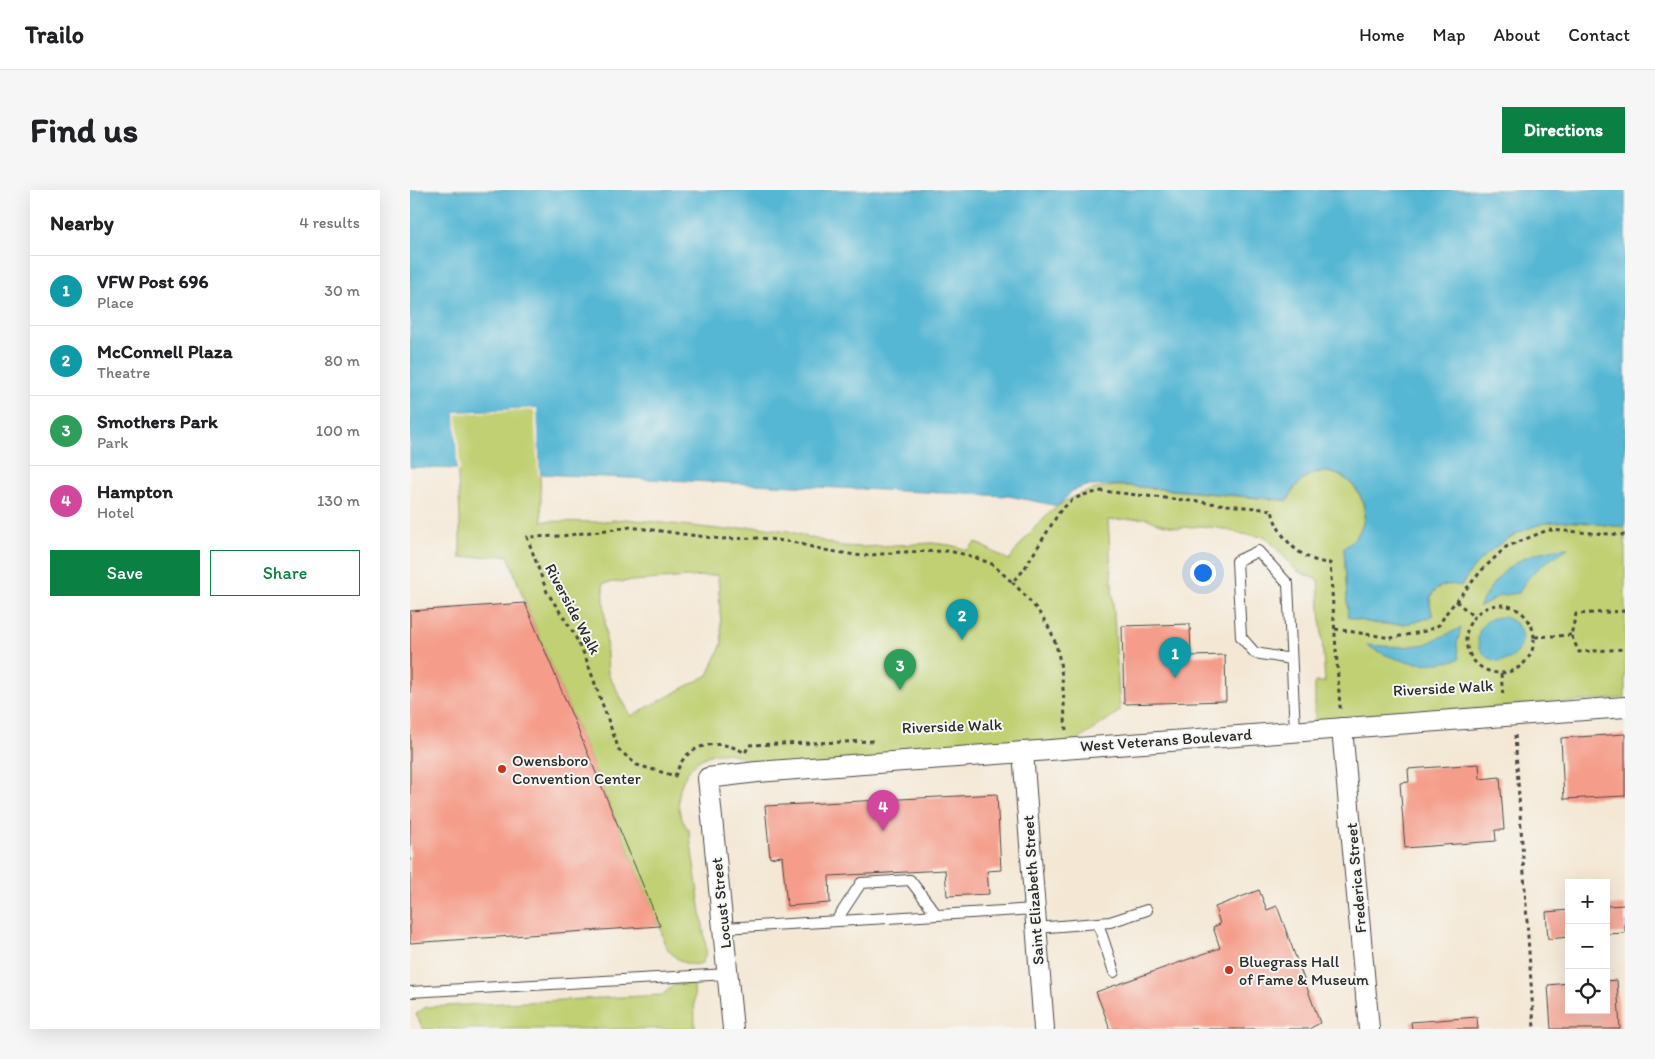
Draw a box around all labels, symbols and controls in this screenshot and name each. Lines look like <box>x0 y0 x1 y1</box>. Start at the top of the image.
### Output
text: Trailo <box>25 20 84 49</box>
text: Home <box>1359 24 1405 46</box>
text: Map <box>1433 24 1466 46</box>
text: About <box>1494 24 1540 46</box>
text: Contact <box>1568 24 1630 46</box>
button: Directions <box>1502 107 1625 153</box>
text: Find us <box>30 109 138 151</box>
text: Nearby <box>50 210 114 235</box>
text: 4 results <box>299 213 360 232</box>
text: VFW Post 696 <box>97 270 208 293</box>
text: 1 <box>62 281 70 300</box>
text: 30 m <box>324 281 360 300</box>
text: Place <box>97 293 134 312</box>
text: McConnell Plaza <box>97 340 233 363</box>
text: 2 <box>62 351 70 370</box>
text: 80 m <box>324 351 360 370</box>
text: Theatre <box>97 363 150 382</box>
text: Smothers Park <box>97 410 218 433</box>
text: 3 <box>62 421 70 440</box>
text: 100 m <box>316 421 360 440</box>
text: Park <box>97 433 128 452</box>
text: Hampton <box>97 480 173 503</box>
text: 4 <box>61 491 71 510</box>
text: 130 m <box>317 491 360 510</box>
text: Hotel <box>97 503 134 522</box>
button: Save <box>50 550 200 596</box>
button: Share <box>210 550 360 596</box>
street label: Riverside Walk <box>541 560 605 658</box>
your location <box>1190 560 1216 586</box>
pin: 2 <box>946 599 978 640</box>
pin: 1 <box>1159 637 1191 678</box>
pin: 3 <box>884 649 916 690</box>
street label: Riverside Walk <box>1392 676 1494 700</box>
street label: Riverside Walk <box>901 715 1003 737</box>
street label: West Veterans Boulevard <box>1079 725 1253 755</box>
place label: Owensboro Convention Center <box>512 751 641 788</box>
marker: Owensboro Convention Center <box>496 763 508 775</box>
pin: 4 <box>867 790 899 831</box>
street label: Saint Elizabeth Street <box>1018 815 1048 965</box>
street label: Frederica Street <box>1342 822 1370 934</box>
street label: Locust Street <box>707 856 735 950</box>
map controls <box>1565 879 1610 1014</box>
button: + <box>1565 879 1610 924</box>
button: − <box>1565 924 1610 969</box>
place label: Bluegrass Hall of Fame & Museum <box>1239 952 1369 989</box>
marker: Bluegrass Hall of Fame & Museum <box>1223 964 1235 976</box>
button: locate <box>1565 969 1610 1014</box>

